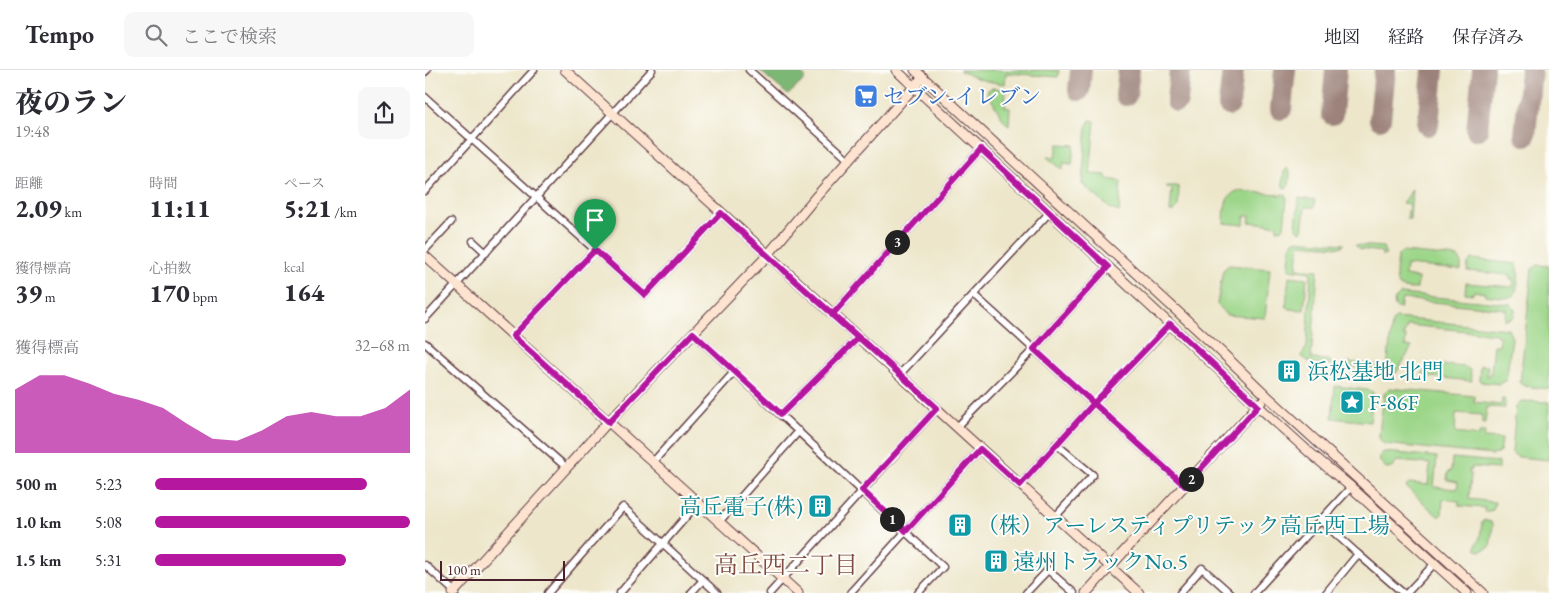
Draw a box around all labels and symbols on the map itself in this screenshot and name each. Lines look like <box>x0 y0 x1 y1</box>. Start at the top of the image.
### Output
place label: セブン-イレブン <box>883 82 1041 111</box>
supermarket icon: セブン-イレブン <box>853 83 879 109</box>
pin <box>574 199 616 250</box>
pin: 3 <box>885 230 909 254</box>
place label: 浜松基地 北門 <box>1307 357 1443 386</box>
building icon: 浜松基地 北門 <box>1276 358 1302 384</box>
place label: F-86F <box>1369 388 1419 417</box>
place icon: F-86F <box>1339 389 1365 415</box>
pin: 2 <box>1179 466 1203 492</box>
place label: 高丘電子(株) <box>679 492 803 521</box>
building icon: 高丘電子(株) <box>807 493 833 519</box>
pin: 1 <box>879 506 905 532</box>
place label: （株）アーレスティプリテック高丘西工場 <box>977 511 1390 540</box>
building icon: （株）アーレスティプリテック高丘西工場 <box>947 512 973 538</box>
place label: 遠州トラックNo.5 <box>1013 547 1188 576</box>
building icon: 遠州トラックNo.5 <box>983 548 1009 574</box>
district label: 高丘西二丁目 <box>714 549 858 580</box>
scale bar <box>440 558 565 581</box>

